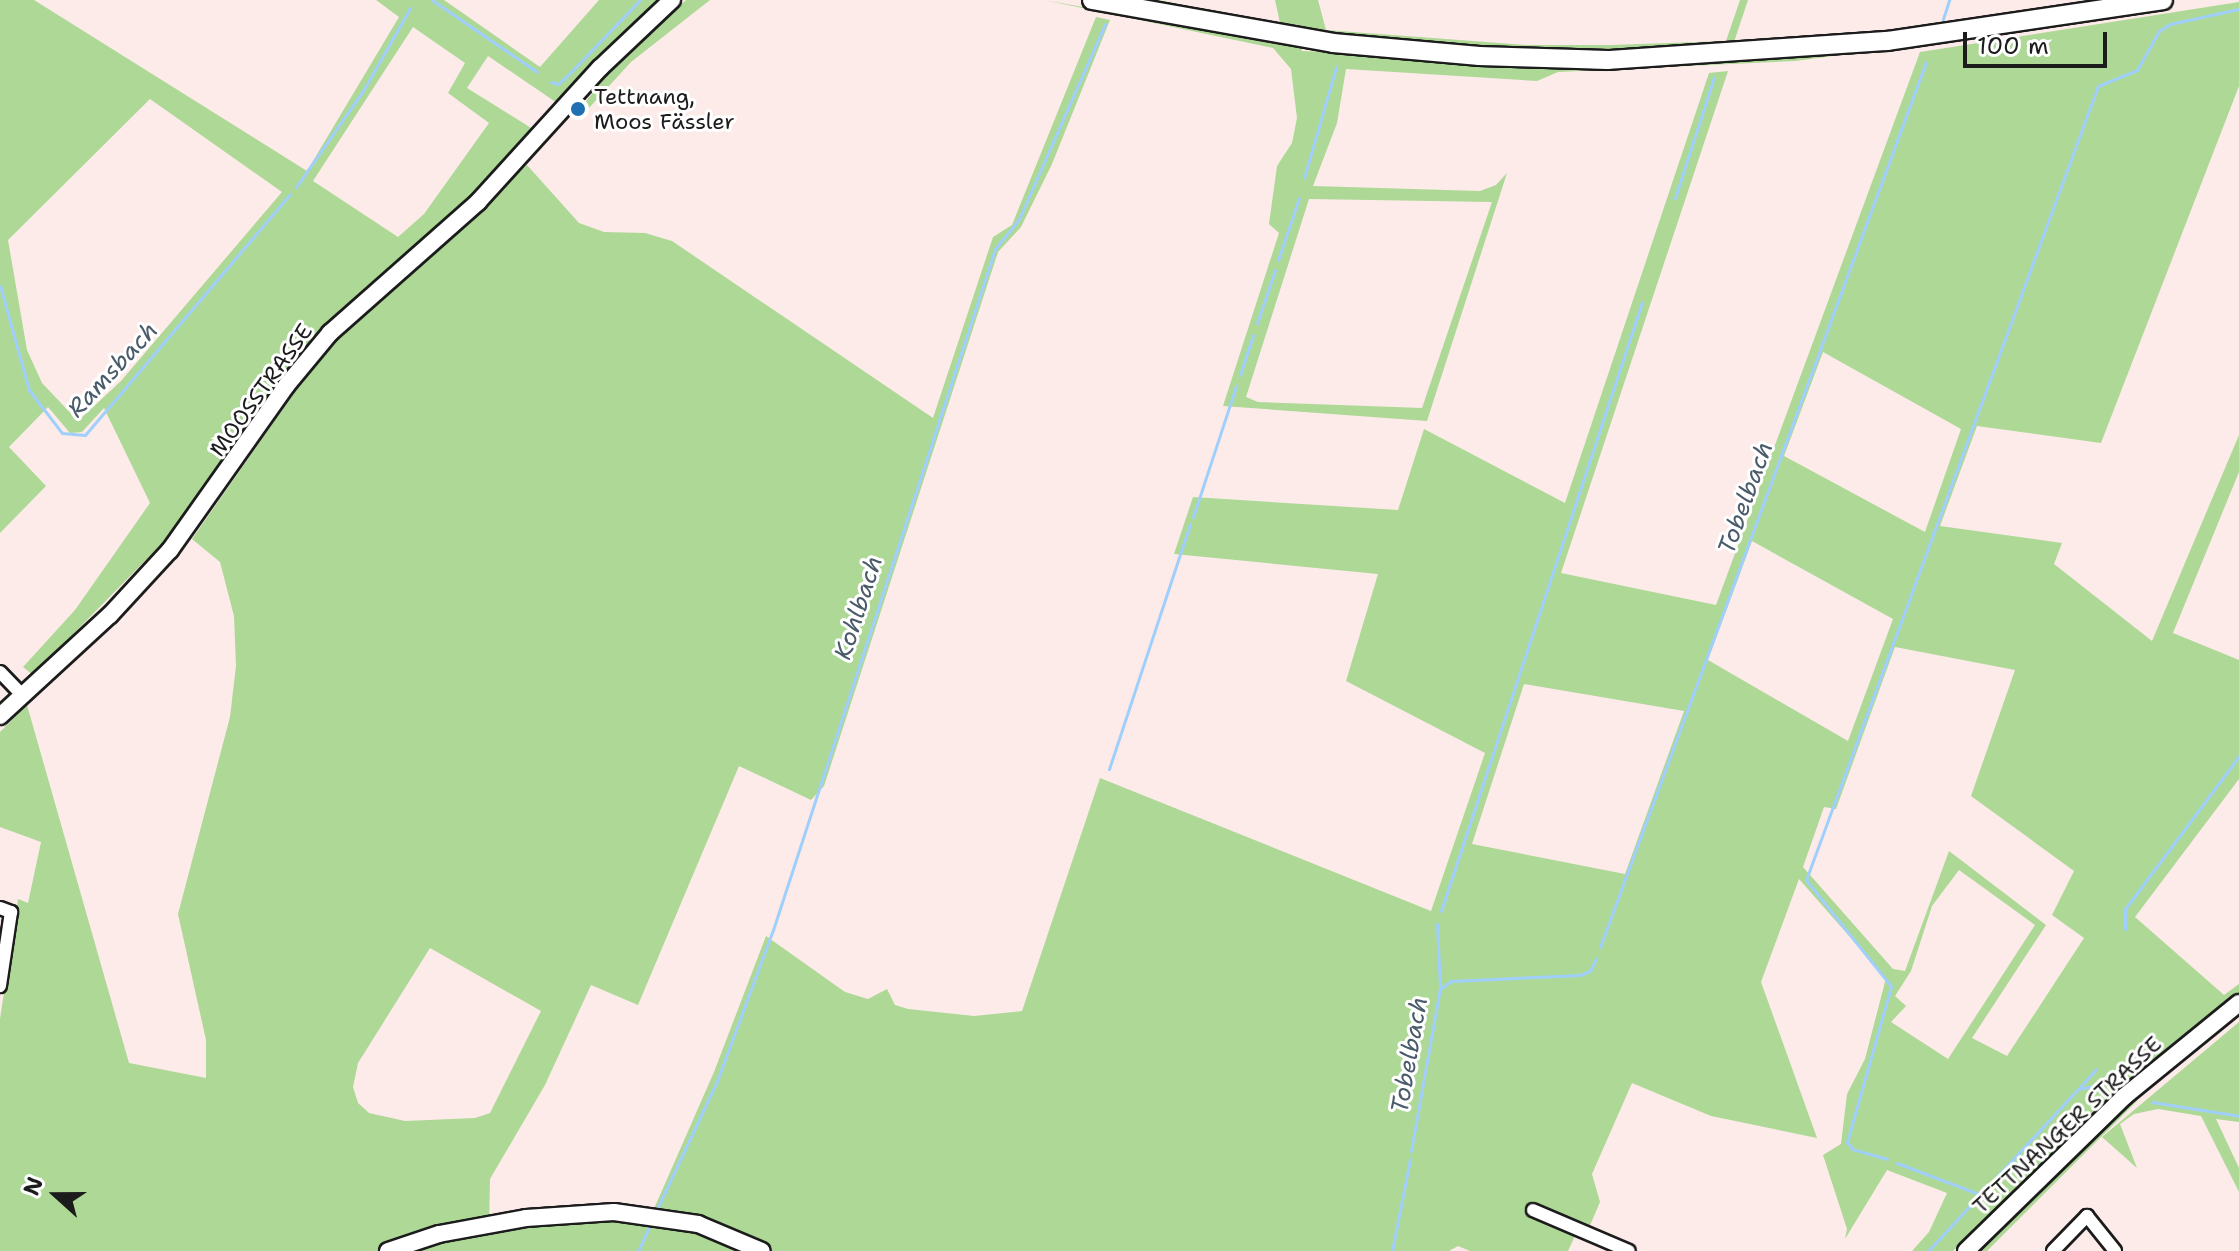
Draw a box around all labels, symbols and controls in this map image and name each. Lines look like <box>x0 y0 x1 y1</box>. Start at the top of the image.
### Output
scale bar <box>1967 16 2111 66</box>
text: 100 m <box>1977 30 2049 62</box>
place label: Tettnang, Moos Fässler <box>594 83 735 134</box>
marker: Tettnang, Moos Fässler <box>569 100 587 118</box>
water label: Ramsbach <box>62 316 164 424</box>
street label: MOOSSTRASSE <box>204 318 318 462</box>
water label: Tobelbach <box>1712 438 1780 558</box>
water label: Kohlbach <box>829 553 889 663</box>
water label: Tobelbach <box>1386 995 1434 1115</box>
street label: TETTNANGER STRASSE <box>1967 1031 2167 1219</box>
north arrow <box>16 1155 96 1235</box>
text: N <box>16 1173 50 1200</box>

